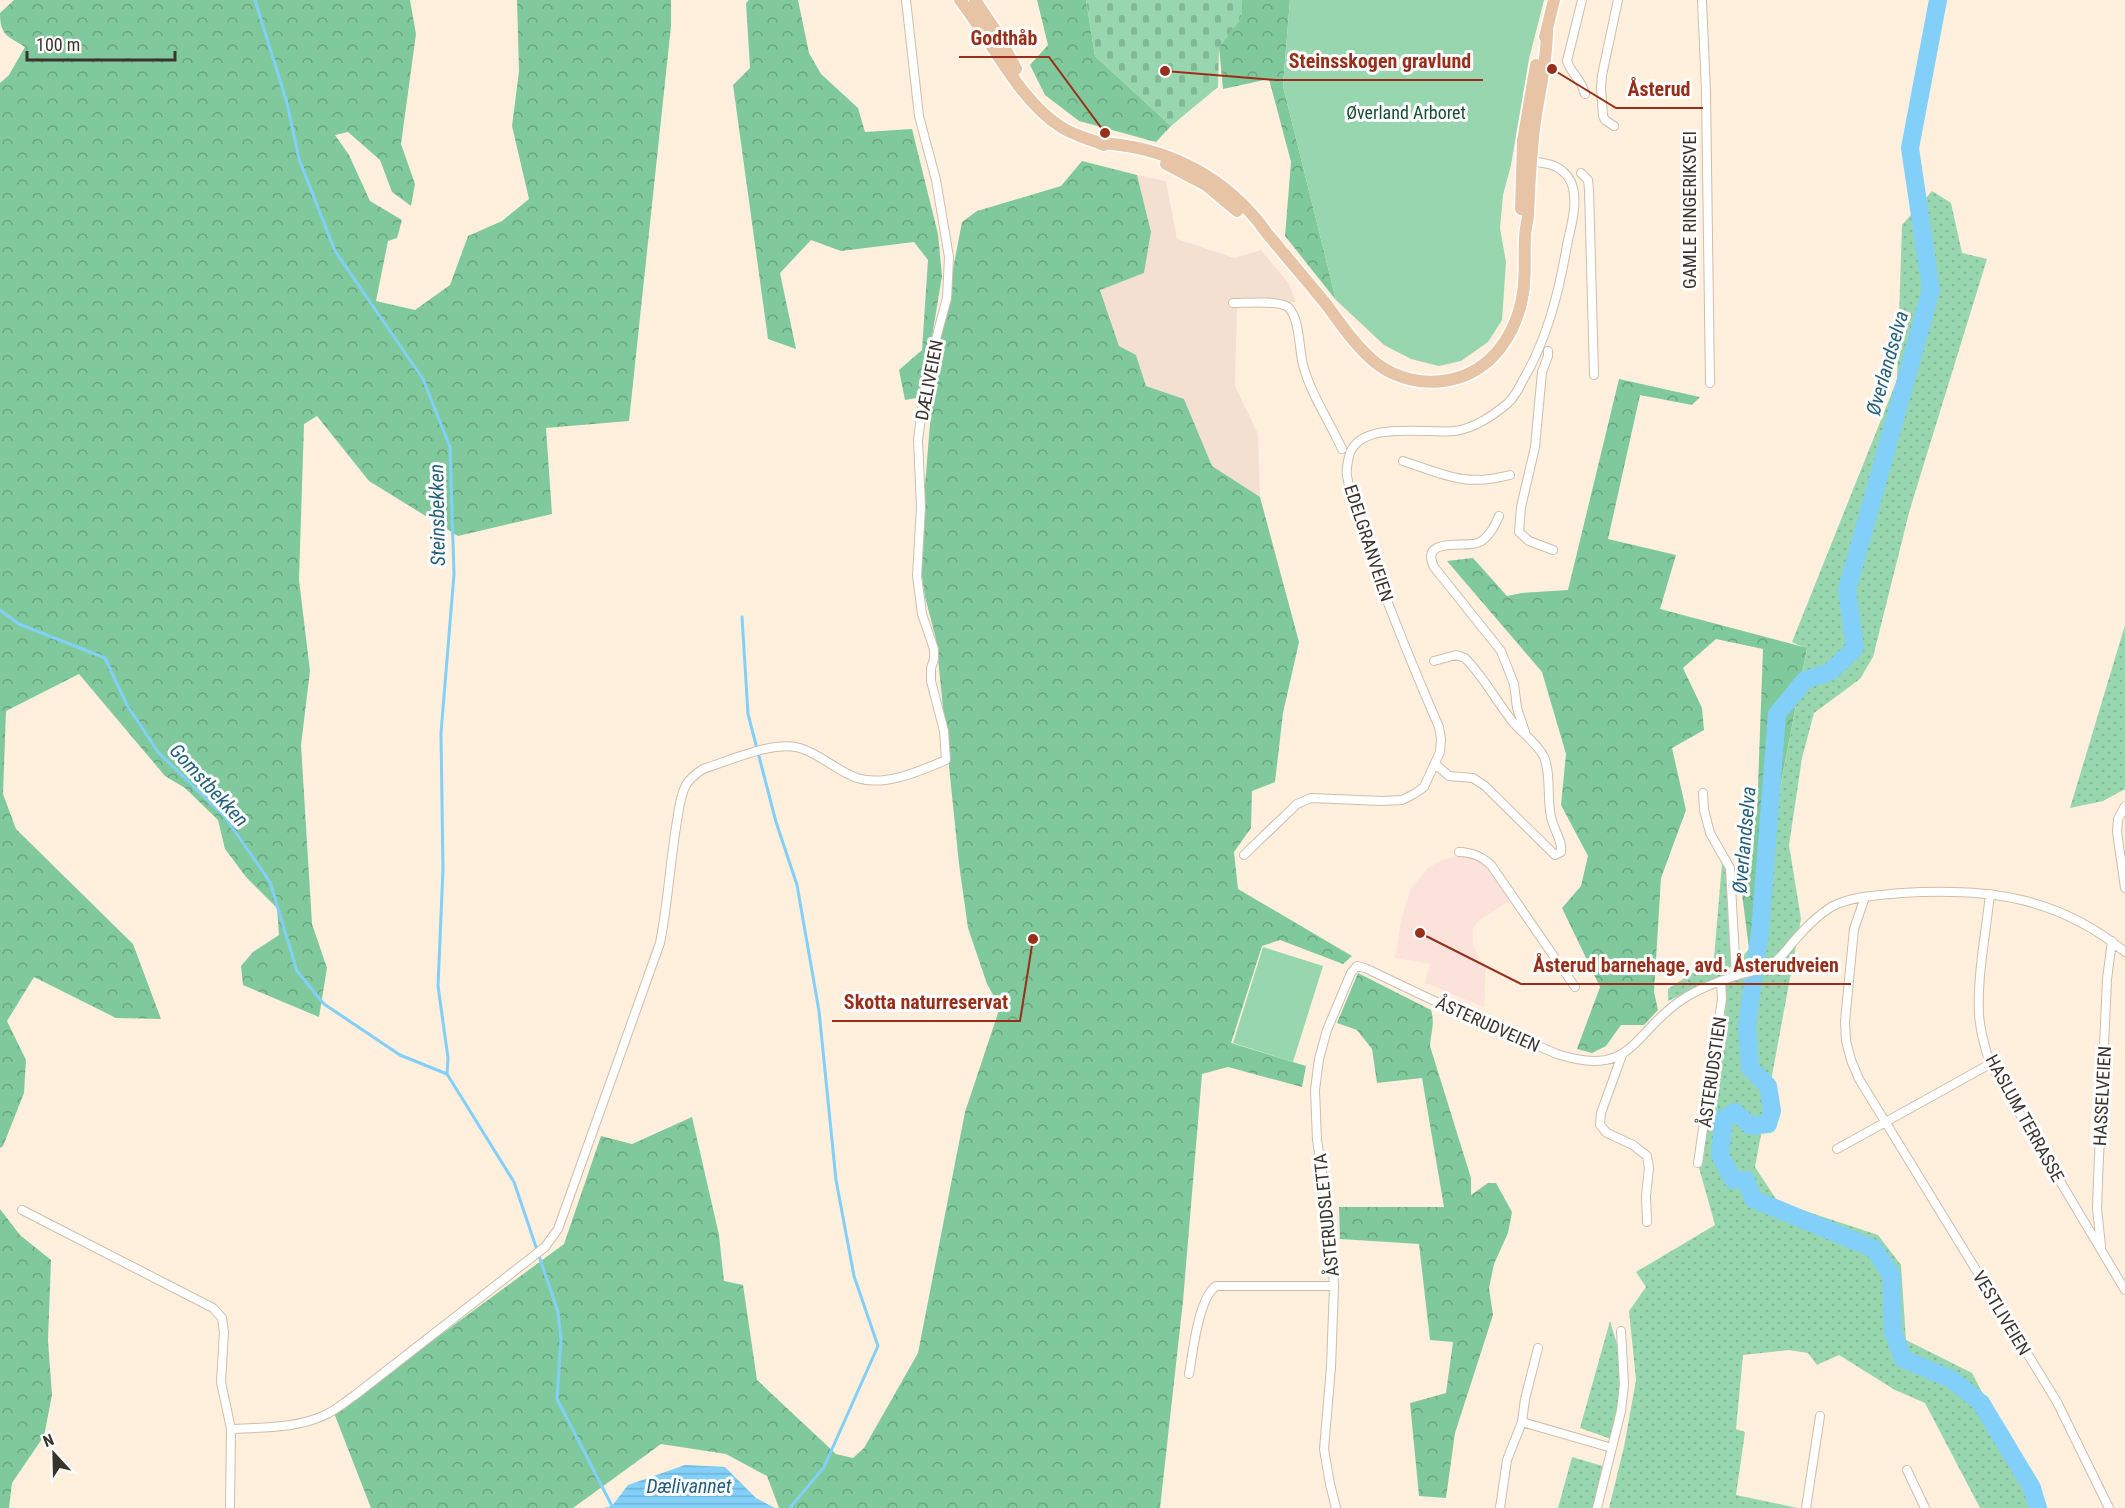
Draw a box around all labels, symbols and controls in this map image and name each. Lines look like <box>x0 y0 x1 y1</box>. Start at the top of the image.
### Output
callout: Godthåb <box>959 19 1049 57</box>
scale bar <box>27 24 176 62</box>
text: Godthåb <box>971 26 1038 50</box>
text: 100 m <box>36 34 80 55</box>
callout: Steinsskogen gravlund <box>1276 42 1483 80</box>
text: Steinsskogen gravlund <box>1289 49 1471 73</box>
callout: Åsterud <box>1616 70 1703 108</box>
text: Åsterud <box>1627 77 1691 101</box>
park label: Øverland Arboret <box>1346 102 1466 123</box>
street label: GAMLE RINGERIKSVEI <box>1679 131 1700 289</box>
water label: Øverlandselva <box>1861 308 1913 418</box>
street label: DÆLIVEIEN <box>911 338 947 422</box>
water label: Steinsbekken <box>424 464 450 566</box>
street label: EDELGRANVEIEN <box>1340 482 1398 604</box>
water label: Gomstbekken <box>164 738 254 832</box>
water label: Øverlandselva <box>1727 785 1761 895</box>
callout: Åsterud barnehage, avd. Åsterudveien <box>1521 946 1851 984</box>
text: Åsterud barnehage, avd. Åsterudveien <box>1533 953 1839 977</box>
callout: Skotta naturreservat <box>832 983 1020 1021</box>
text: Skotta naturreservat <box>844 990 1008 1014</box>
street label: ÅSTERUDVEIEN <box>1433 991 1544 1056</box>
street label: ÅSTERUDSTIEN <box>1693 1015 1730 1129</box>
street label: HASSELVEIEN <box>2089 1046 2115 1146</box>
street label: HASLUM TERRASSE <box>1981 1051 2069 1185</box>
street label: ÅSTERUDSLETTA <box>1308 1152 1343 1278</box>
street label: VESTLIVEIEN <box>1969 1267 2035 1359</box>
north arrow <box>24 1424 84 1484</box>
text: N <box>40 1430 57 1451</box>
water label: Dælivannet <box>646 1474 732 1498</box>

